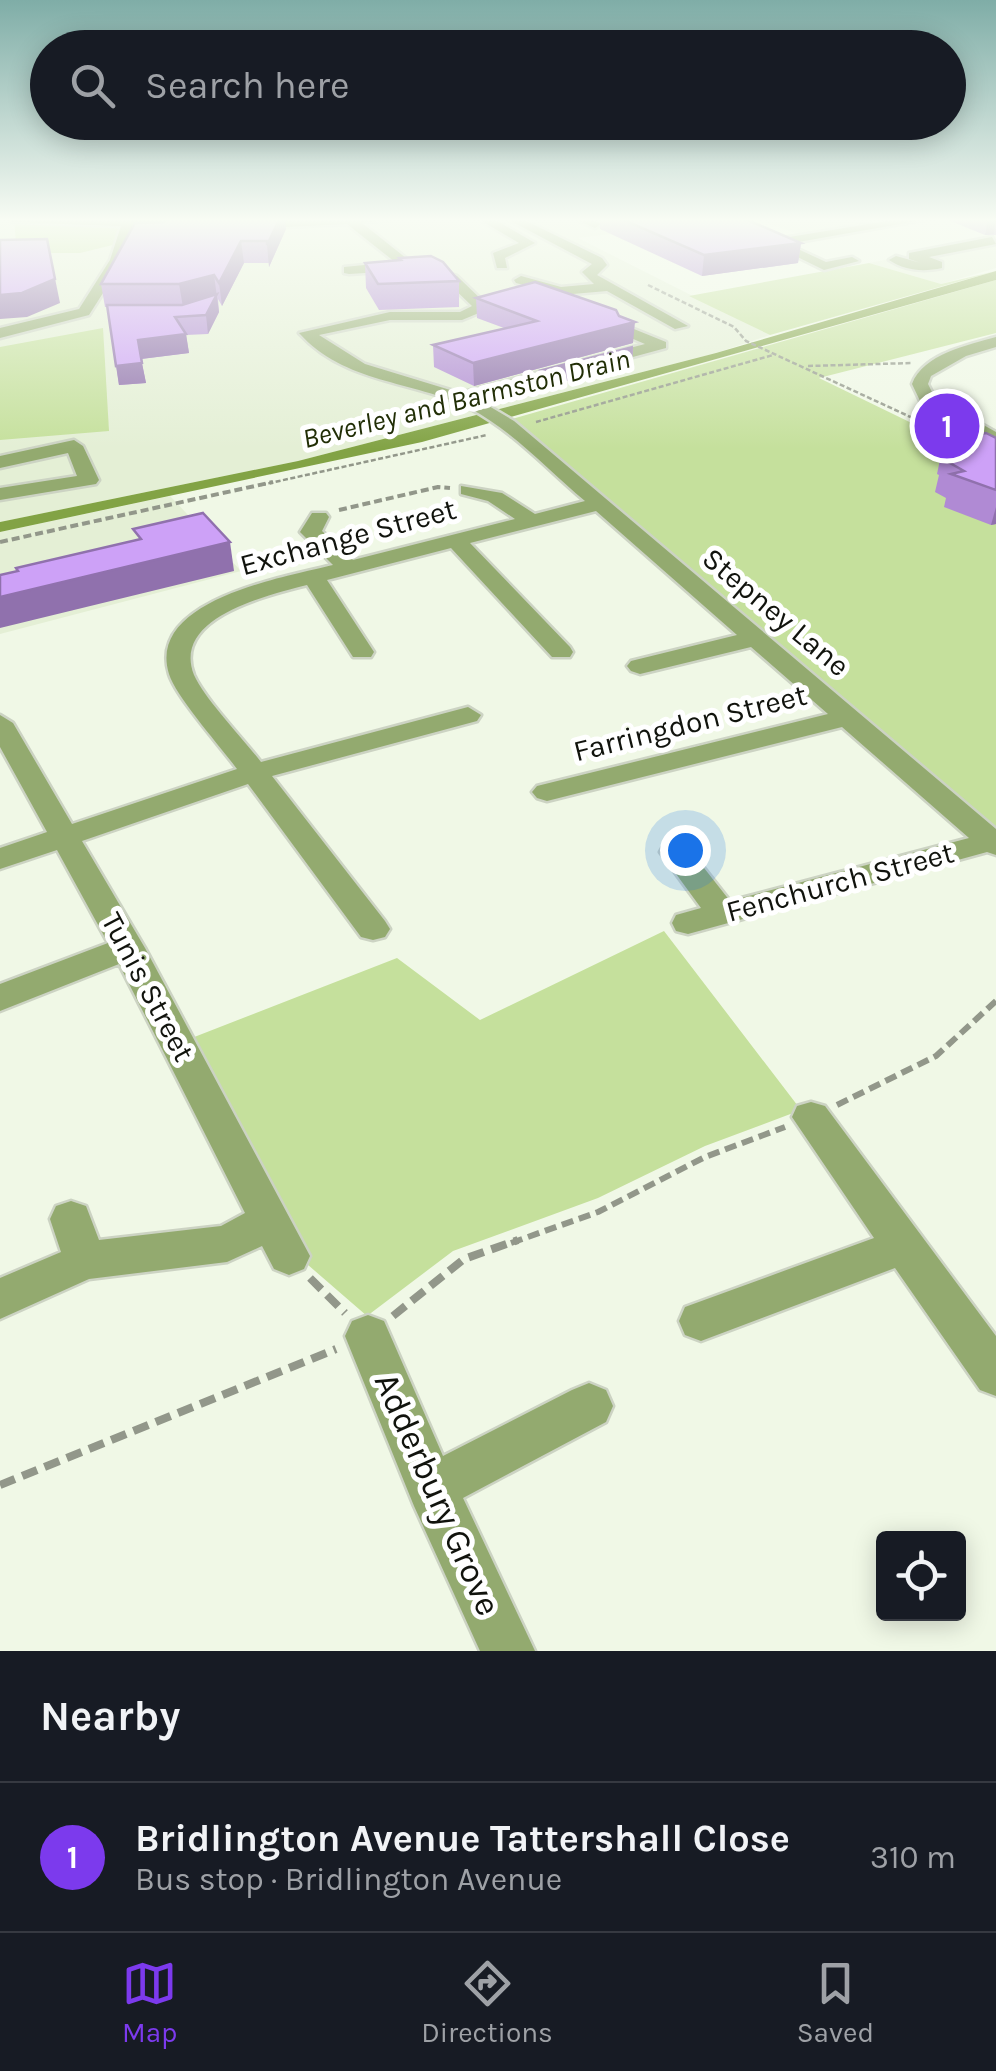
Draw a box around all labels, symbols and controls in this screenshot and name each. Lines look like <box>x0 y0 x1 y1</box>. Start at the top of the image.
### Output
search box <box>30 30 966 140</box>
icon: search <box>65 58 120 113</box>
text: Search here <box>145 63 349 108</box>
water label: Beverley and Barmston Drain <box>299 342 633 455</box>
pin: 1 <box>914 388 980 464</box>
street label: Exchange Street <box>236 491 460 583</box>
street label: Stepney Lane <box>695 540 857 684</box>
street label: Farringdon Street <box>570 677 810 769</box>
your location <box>660 825 711 876</box>
street label: Fenchurch Street <box>722 834 958 930</box>
street label: Tunis Street <box>94 906 202 1068</box>
street label: Adderbury Grove <box>366 1367 509 1622</box>
map controls <box>876 1531 966 1621</box>
button: locate <box>876 1531 966 1621</box>
text: Nearby <box>40 1691 180 1741</box>
text: Bridlington Avenue Tattershall Close <box>135 1816 790 1861</box>
text: 1 <box>67 1839 78 1876</box>
text: 310 m <box>870 1839 956 1876</box>
text: Bus stop · Bridlington Avenue <box>135 1861 562 1898</box>
tab: Map <box>122 1956 177 2049</box>
tab: Directions <box>421 1956 553 2049</box>
tab: Saved <box>797 1956 874 2049</box>

